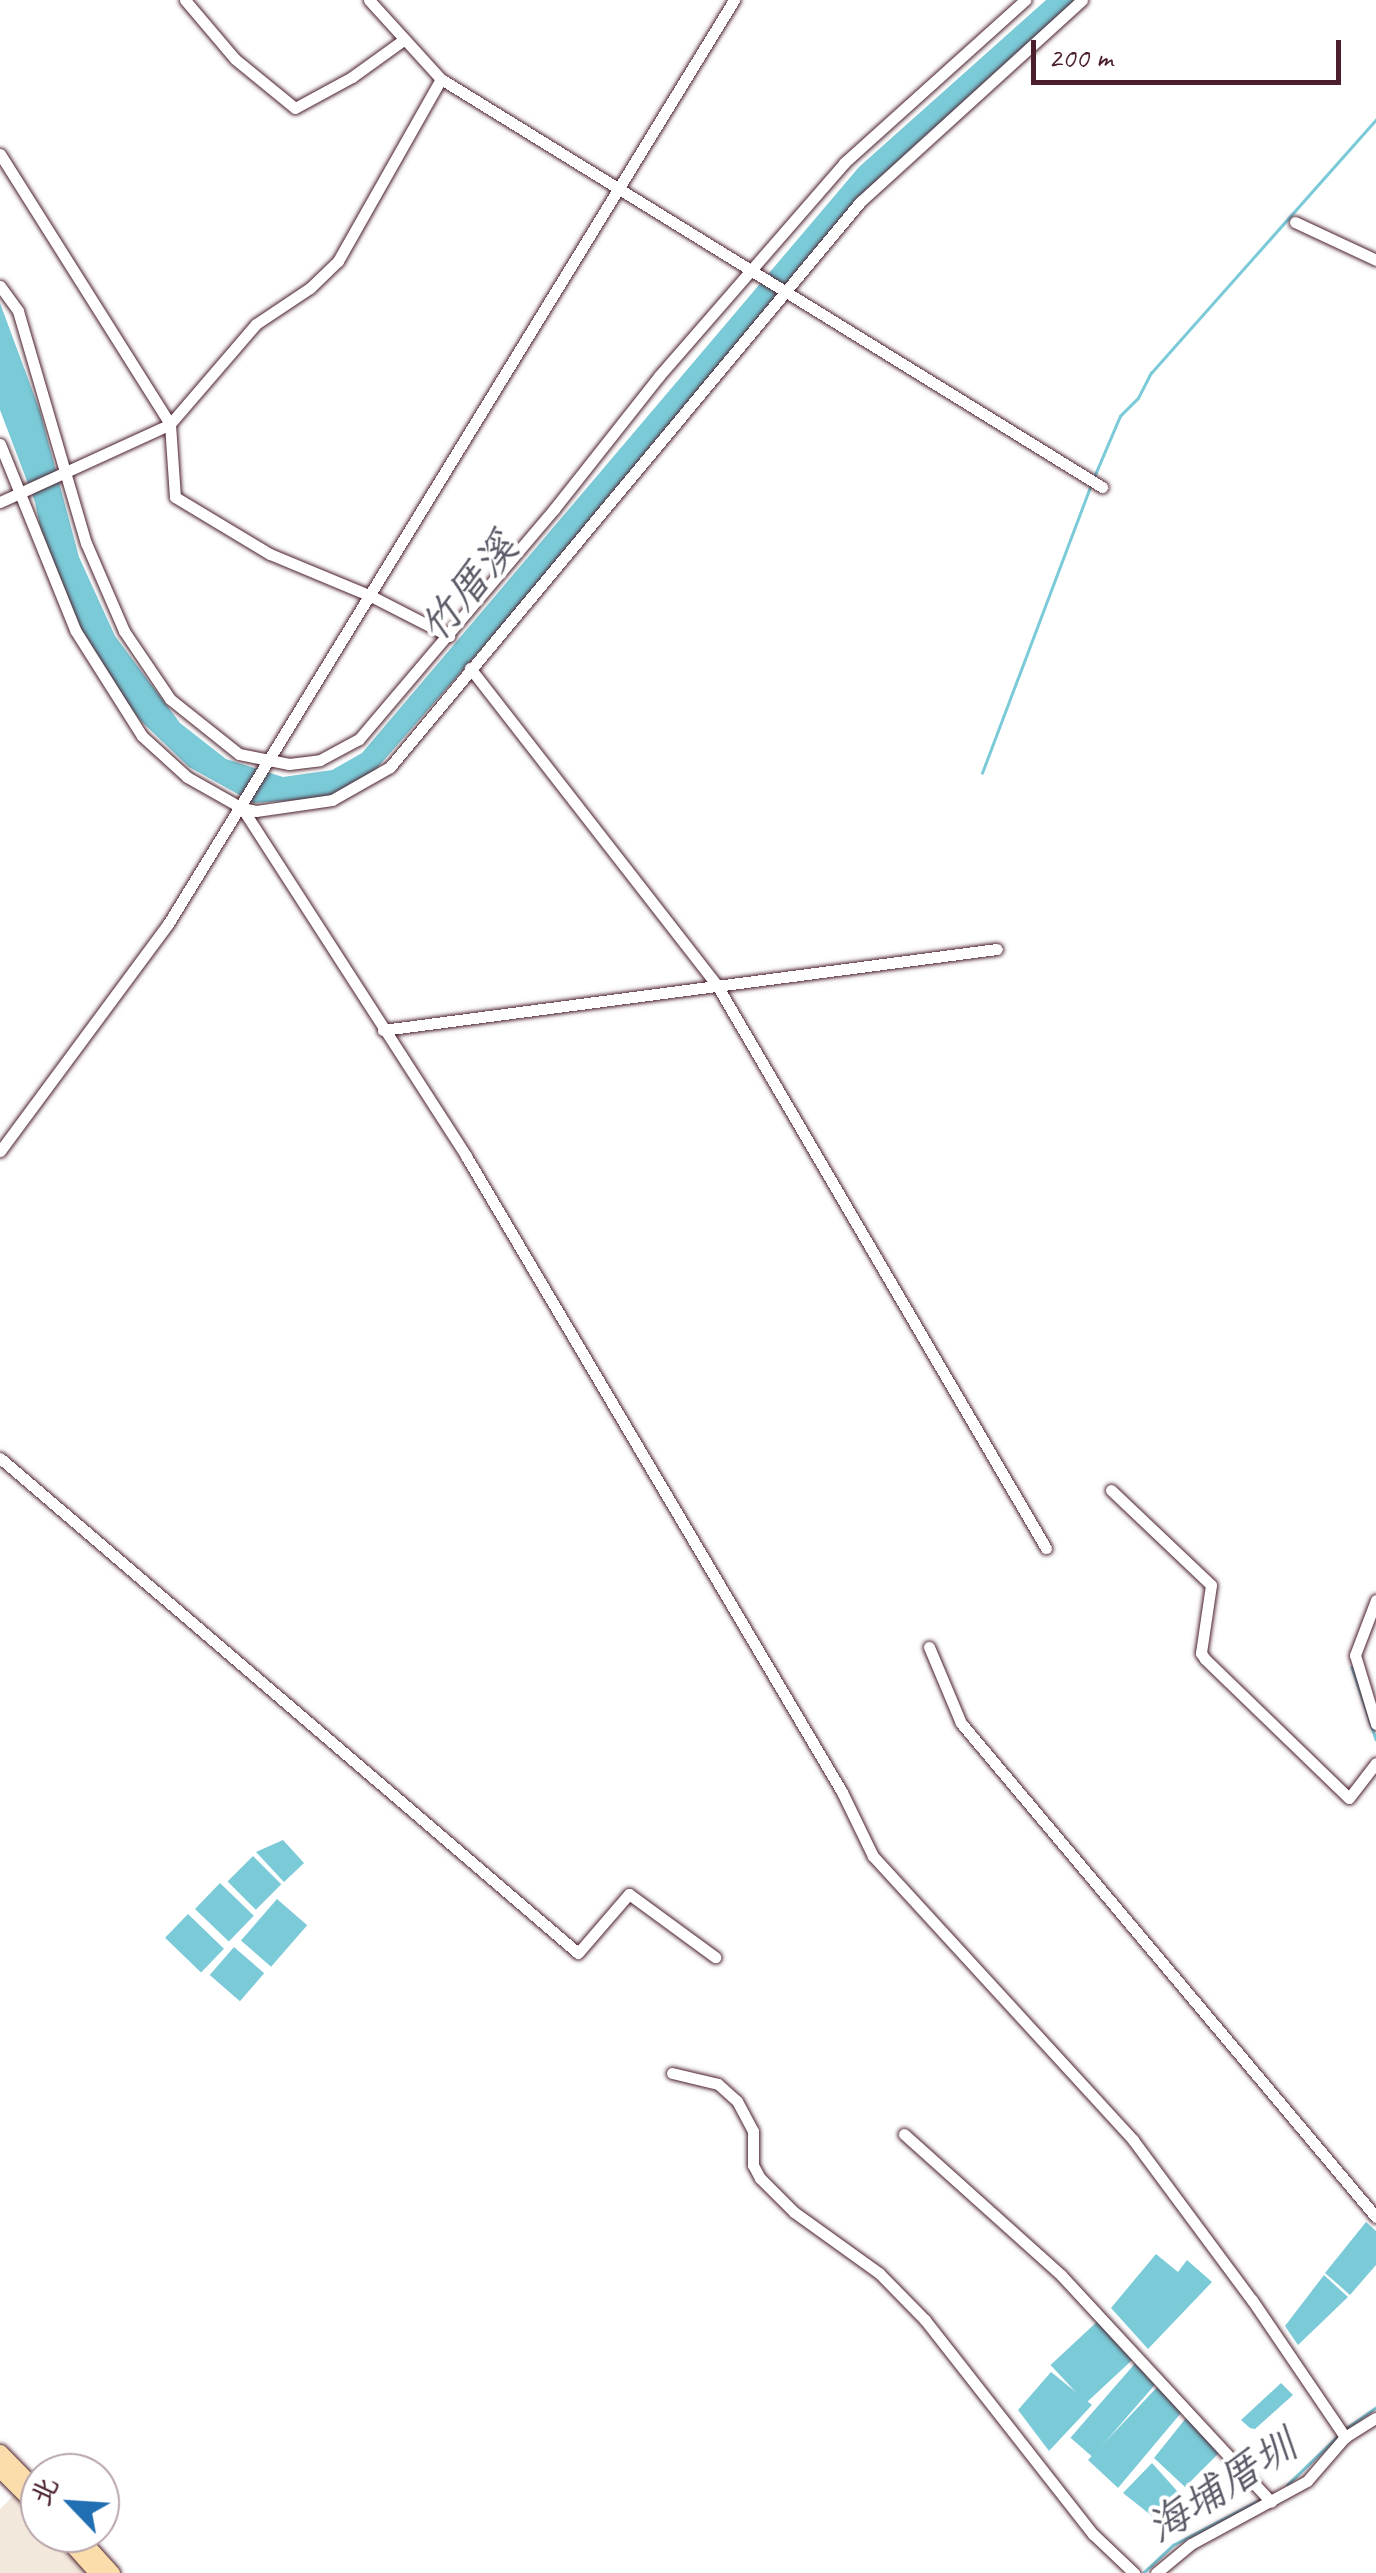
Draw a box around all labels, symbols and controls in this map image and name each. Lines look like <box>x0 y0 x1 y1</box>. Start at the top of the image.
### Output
scale bar <box>1036 20 1346 82</box>
text: 200 m <box>1048 38 1113 76</box>
water label: 竹厝溪 <box>409 524 529 652</box>
water label: 海埔厝圳 <box>1138 2420 1306 2554</box>
north arrow <box>20 2453 120 2553</box>
text: 北 <box>22 2471 66 2511</box>

